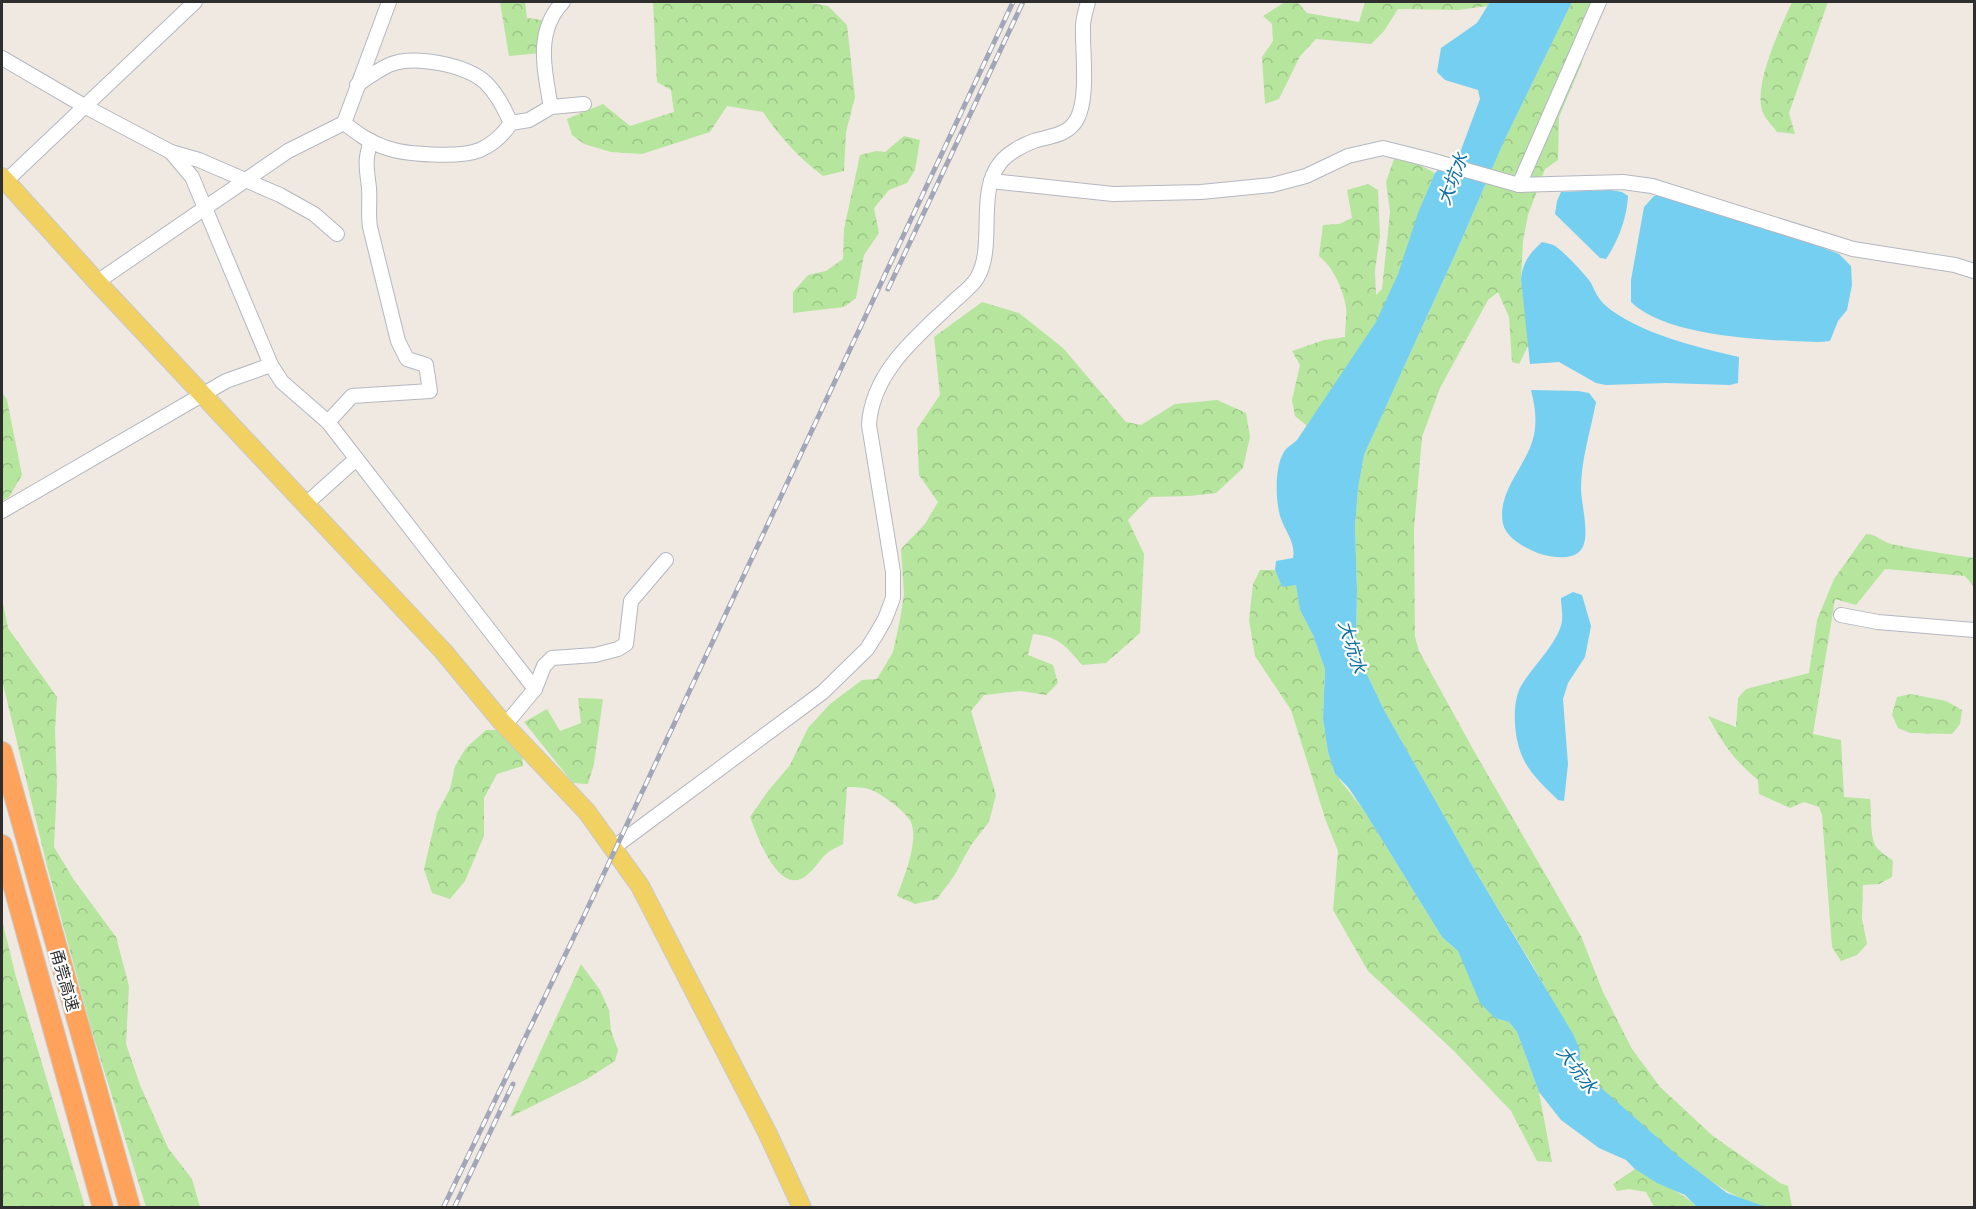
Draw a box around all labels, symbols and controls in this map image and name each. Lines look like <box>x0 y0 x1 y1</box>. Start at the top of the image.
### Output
water label: 大坑水 <box>1431 148 1474 209</box>
water label: 大坑水 <box>1333 617 1373 677</box>
street label: 甬莞高速 <box>45 946 84 1014</box>
water label: 大坑水 <box>1551 1041 1604 1100</box>

